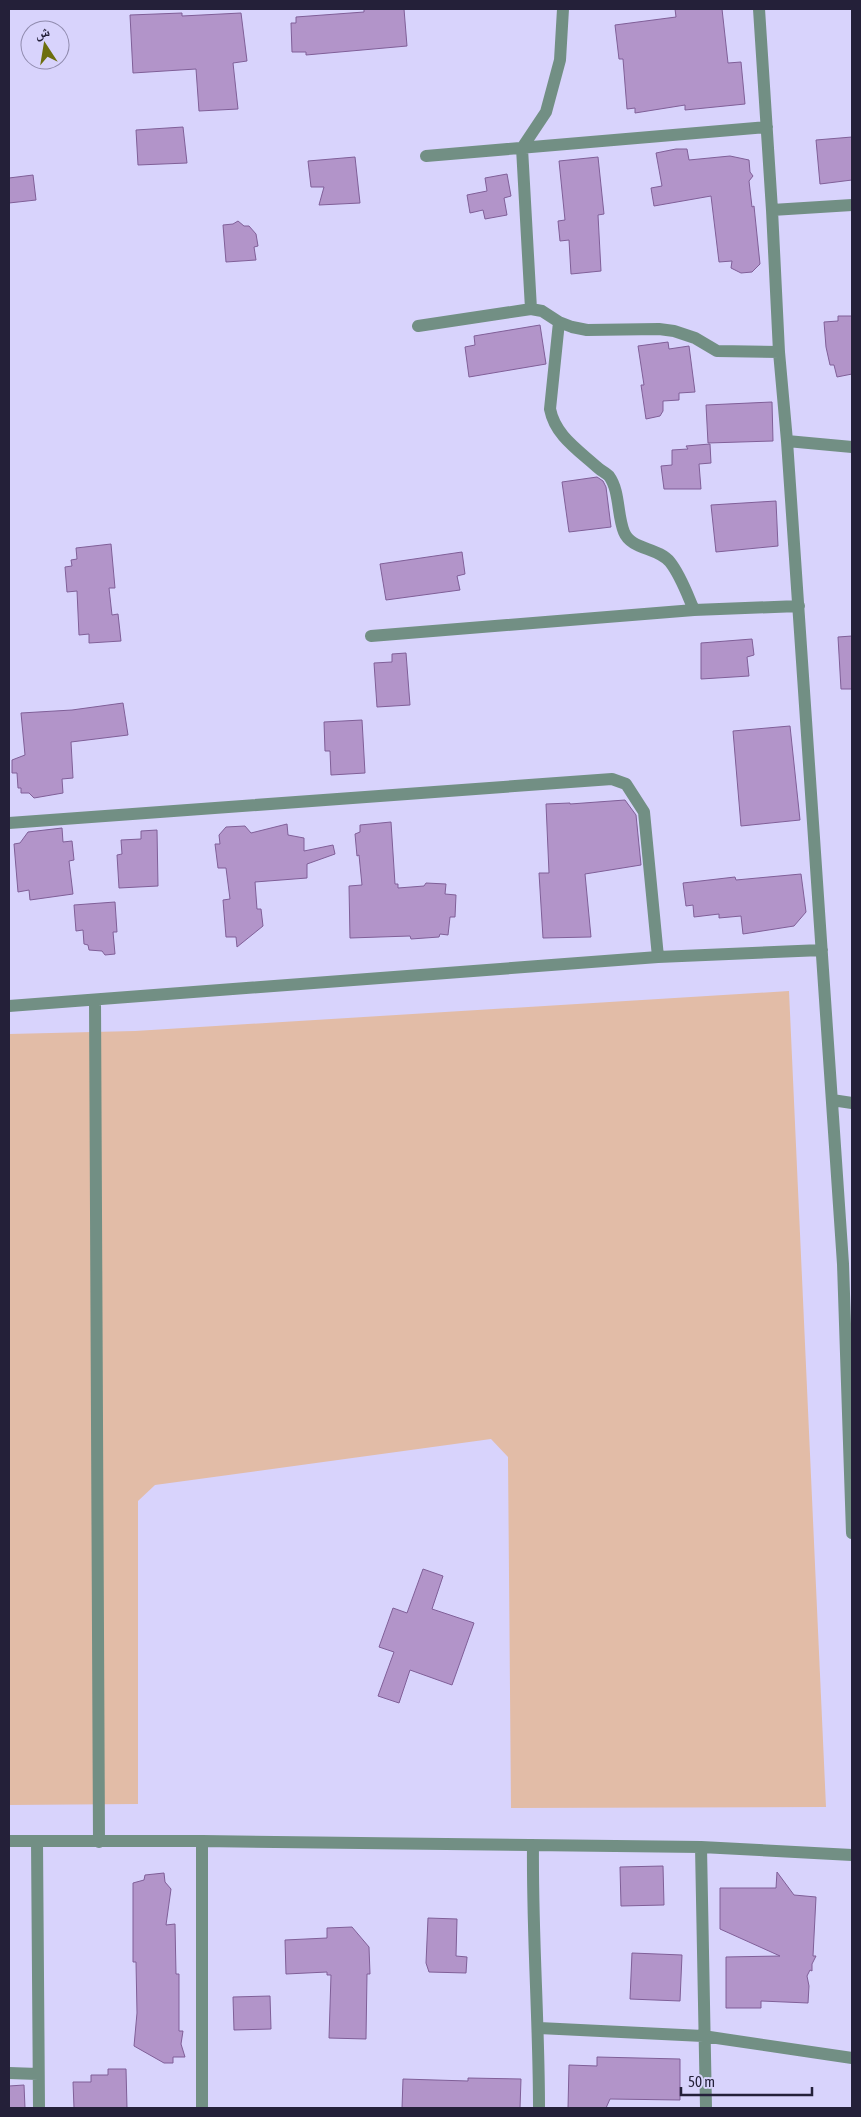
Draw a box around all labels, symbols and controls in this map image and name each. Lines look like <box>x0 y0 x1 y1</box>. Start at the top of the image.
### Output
north arrow <box>20 20 70 70</box>
text: ش <box>33 23 52 43</box>
scale bar <box>681 2064 812 2096</box>
text: 50 m <box>688 2073 715 2090</box>

